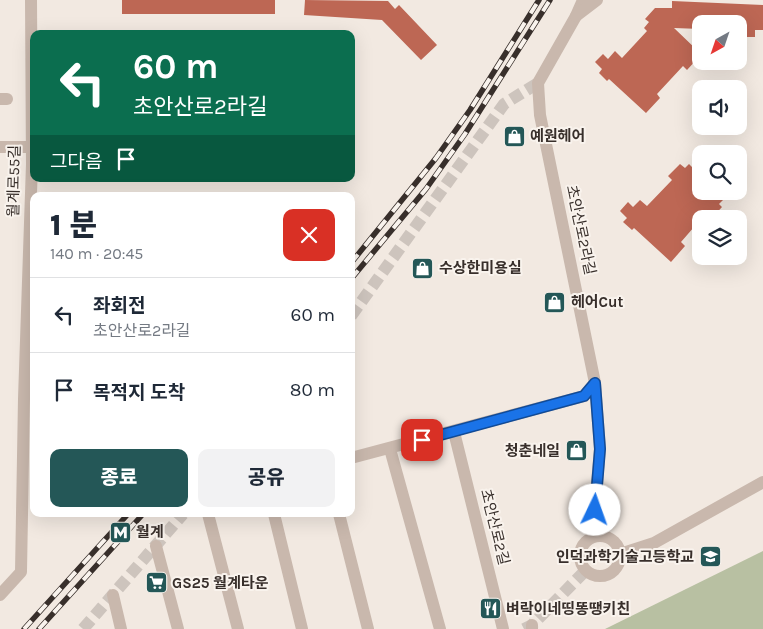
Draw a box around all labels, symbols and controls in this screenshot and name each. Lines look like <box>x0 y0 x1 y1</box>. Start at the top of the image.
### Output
north arrow <box>692 15 748 70</box>
map controls <box>692 15 747 265</box>
text: 60 m <box>133 46 218 87</box>
icon: left <box>50 50 115 115</box>
button: sound <box>692 80 747 135</box>
text: 초안산로2라길 <box>133 94 267 120</box>
shop icon: 예원헤어 <box>502 124 526 148</box>
place label: 예원헤어 <box>530 127 585 145</box>
street label: 월계로55길 <box>4 145 24 217</box>
icon: arrive <box>112 145 140 173</box>
button: search <box>692 145 747 200</box>
text: 그다음 <box>50 151 102 173</box>
street label: 초안산로2라길 <box>563 183 599 277</box>
text: 1 분 <box>50 207 97 243</box>
button: close <box>283 209 335 261</box>
button: layers <box>692 210 747 265</box>
text: 140 m · 20:45 <box>50 244 143 263</box>
shop icon: 수상한미용실 <box>411 256 435 280</box>
place label: 수상한미용실 <box>439 259 522 277</box>
shop icon: 헤어Cut <box>543 290 567 314</box>
place label: 헤어Cut <box>571 293 624 311</box>
text: 좌회전 <box>93 295 145 317</box>
icon: left <box>50 301 78 329</box>
text: 60 m <box>291 304 335 326</box>
text: 초안산로2라길 <box>93 321 191 340</box>
icon: arrive <box>50 376 78 404</box>
text: 80 m <box>290 379 335 401</box>
text: 목적지 도착 <box>93 382 185 404</box>
pin <box>401 419 443 461</box>
icon: arrive <box>408 426 436 454</box>
shop icon: 청춘네일 <box>564 439 588 463</box>
place label: 청춘네일 <box>505 442 560 460</box>
button: 종료 <box>50 449 188 507</box>
button: 공유 <box>198 449 335 507</box>
position arrow <box>568 483 620 535</box>
street label: 초안산로2길 <box>477 487 513 567</box>
metro station icon: 월계 <box>108 520 132 544</box>
place label: 월계 <box>136 523 164 541</box>
school or university icon: 인덕과학기술고등학교 <box>698 545 722 569</box>
place label: 인덕과학기술고등학교 <box>556 548 694 566</box>
supermarket icon: GS25 월계타운 <box>144 571 168 595</box>
place label: GS25 월계타운 <box>172 574 269 592</box>
restaurant icon: 벼락이네띵똥땡키친 <box>478 597 502 621</box>
place label: 벼락이네띵똥땡키친 <box>506 600 630 618</box>

